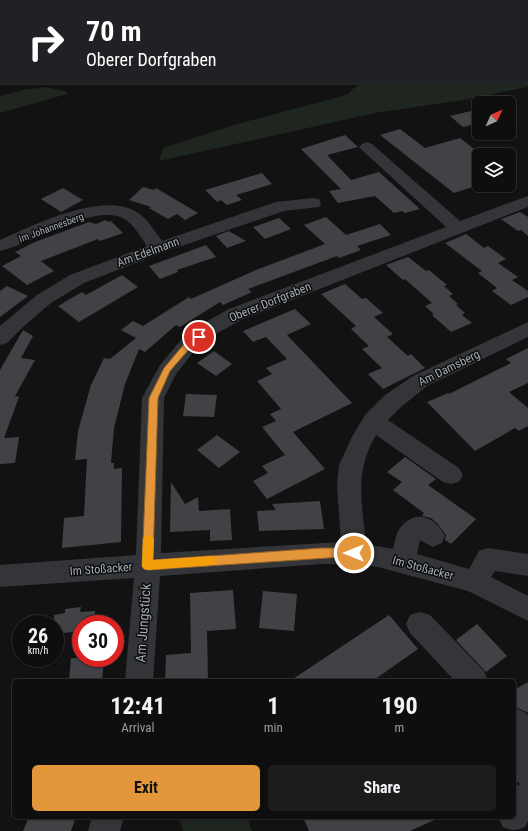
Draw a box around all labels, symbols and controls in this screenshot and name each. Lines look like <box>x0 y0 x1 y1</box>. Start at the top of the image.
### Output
text: 70 m <box>86 15 142 48</box>
icon: right <box>20 16 72 68</box>
text: Oberer Dorfgraben <box>86 49 217 70</box>
north arrow <box>472 96 516 140</box>
map controls <box>472 96 516 192</box>
button: layers <box>472 148 516 192</box>
street label: Im Johannesberg <box>17 211 85 244</box>
street label: Am Edelmann <box>115 234 181 270</box>
street label: Oberer Dorfgraben <box>227 279 313 325</box>
pin <box>182 320 216 354</box>
icon: arrive <box>188 326 210 348</box>
street label: Am Damsberg <box>416 347 482 389</box>
position arrow <box>333 532 375 574</box>
street label: Im Stoßacker <box>391 553 455 583</box>
street label: Im Stoßacker <box>69 560 133 578</box>
street label: Am Jungstück <box>132 582 154 663</box>
speed limit sign: 30 <box>72 615 124 667</box>
text: 26 <box>28 624 48 648</box>
text: km/h <box>28 645 48 656</box>
text: 12:41 <box>110 692 165 720</box>
text: 1 <box>267 692 279 720</box>
text: 190 <box>381 692 418 720</box>
text: Arrival <box>121 720 154 735</box>
text: min <box>264 720 283 735</box>
text: m <box>395 720 404 735</box>
button: Exit <box>32 765 260 811</box>
button: Share <box>268 765 496 811</box>

